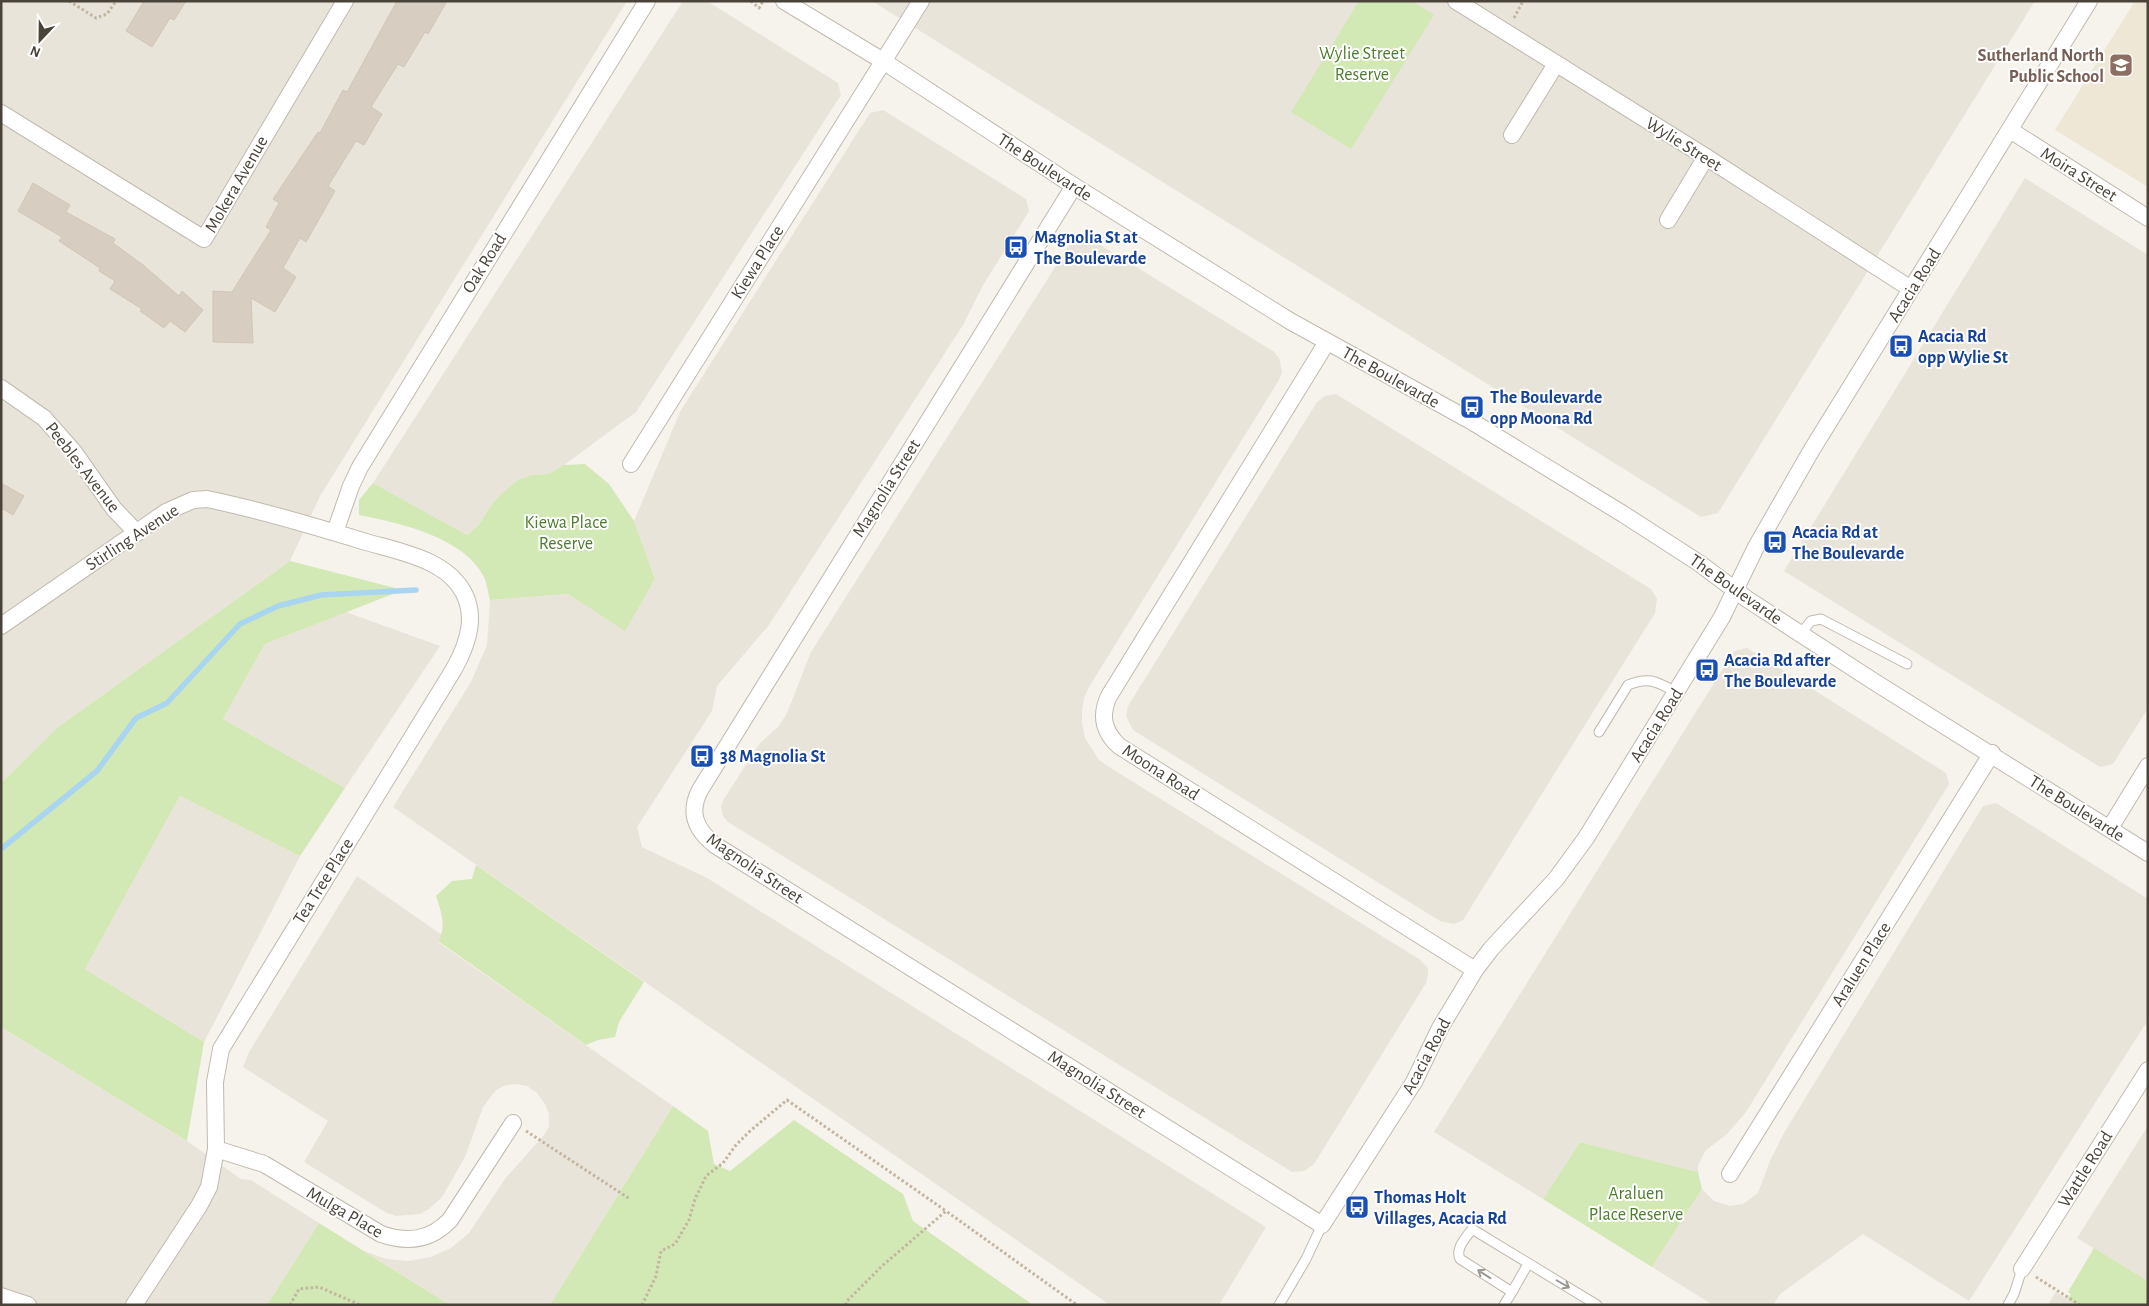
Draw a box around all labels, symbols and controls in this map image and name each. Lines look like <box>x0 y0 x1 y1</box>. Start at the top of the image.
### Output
north arrow <box>15 15 65 65</box>
text: N <box>28 43 43 59</box>
park label: Wylie Street Reserve <box>1319 45 1405 84</box>
place label: Sutherland North Public School <box>1977 47 2104 86</box>
school or university icon: Sutherland North Public School <box>2108 52 2134 78</box>
street label: Wylie Street <box>1642 114 1725 175</box>
street label: The Boulevarde <box>994 131 1095 205</box>
street label: Mokera Avenue <box>202 133 272 236</box>
street label: Moira Street <box>2037 144 2120 205</box>
street label: Kiewa Place <box>728 223 787 302</box>
place label: Magnolia St at The Boulevarde <box>1034 229 1146 268</box>
street label: Oak Road <box>460 230 510 297</box>
bus stop icon: Magnolia St at The Boulevarde <box>1003 234 1029 260</box>
street label: Acacia Road <box>1885 245 1945 326</box>
place label: Acacia Rd opp Wylie St <box>1918 328 2008 367</box>
bus stop icon: Acacia Rd opp Wylie St <box>1888 333 1914 359</box>
street label: The Boulevarde <box>1339 344 1442 412</box>
place label: The Boulevarde opp Moona Rd <box>1490 389 1602 428</box>
bus stop icon: The Boulevarde opp Moona Rd <box>1459 394 1485 420</box>
street label: Peebles Avenue <box>41 419 123 516</box>
street label: Magnolia Street <box>850 436 924 541</box>
street label: Stirling Avenue <box>83 501 182 574</box>
park label: Kiewa Place Reserve <box>525 514 607 553</box>
place label: Acacia Rd at The Boulevarde <box>1792 524 1904 563</box>
bus stop icon: Acacia Rd at The Boulevarde <box>1762 529 1788 555</box>
street label: The Boulevarde <box>1686 551 1785 628</box>
place label: Acacia Rd after The Boulevarde <box>1724 652 1836 691</box>
bus stop icon: Acacia Rd after The Boulevarde <box>1694 657 1720 683</box>
street label: Acacia Road <box>1627 685 1687 766</box>
street label: Moona Road <box>1119 741 1202 804</box>
bus stop icon: 38 Magnolia St <box>689 743 715 769</box>
place label: 38 Magnolia St <box>720 748 825 766</box>
street label: The Boulevarde <box>2026 772 2127 845</box>
street label: Magnolia Street <box>703 830 806 908</box>
street label: Tea Tree Place <box>290 835 357 928</box>
street label: Araluen Place <box>1829 919 1895 1010</box>
street label: Acacia Road <box>1399 1015 1454 1098</box>
street label: Magnolia Street <box>1044 1048 1149 1122</box>
street label: Wattle Road <box>2055 1128 2116 1211</box>
street label: Mulga Place <box>303 1184 386 1242</box>
park label: Araluen Place Reserve <box>1589 1185 1683 1224</box>
place label: Thomas Holt Villages, Acacia Rd <box>1374 1189 1507 1228</box>
bus stop icon: Thomas Holt Villages, Acacia Rd <box>1344 1194 1370 1220</box>
one-way arrow <box>1477 1269 1491 1279</box>
one-way arrow <box>1555 1280 1569 1290</box>

